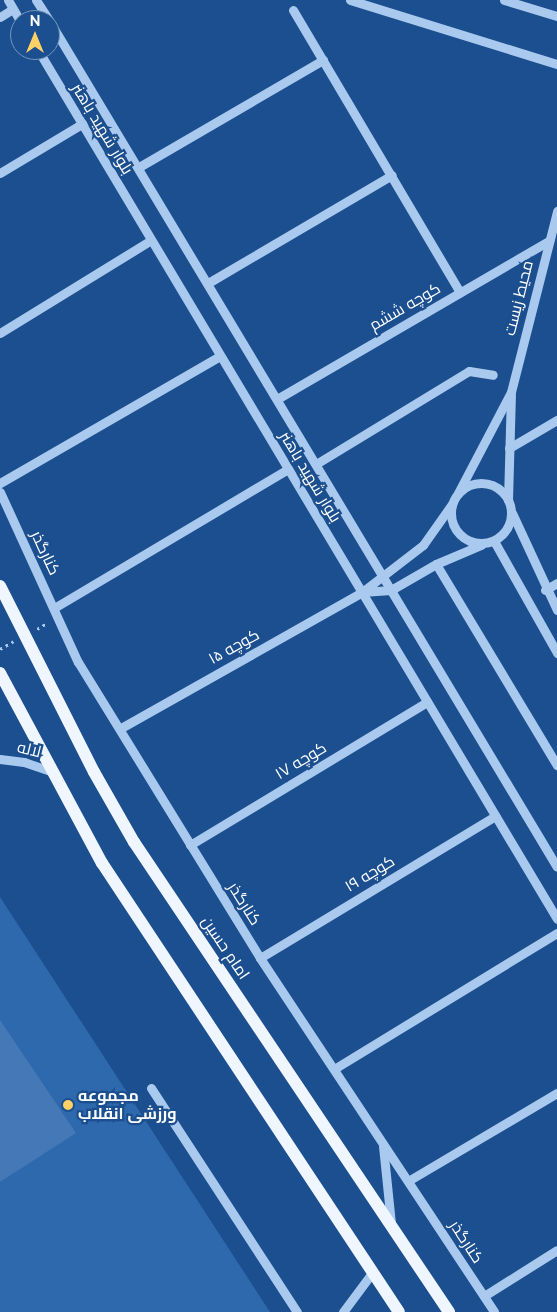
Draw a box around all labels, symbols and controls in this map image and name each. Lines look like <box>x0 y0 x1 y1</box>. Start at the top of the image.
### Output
north arrow <box>10 10 60 60</box>
text: N <box>30 13 40 29</box>
street label: بلوار شهید باهنر <box>67 80 137 178</box>
street label: محیط زیست <box>500 258 538 338</box>
street label: کوچه ششم <box>366 279 444 335</box>
street label: بلوار شهید باهنر <box>275 428 345 526</box>
street label: کنارگذر <box>26 528 64 578</box>
street label: کوچه ۱۵ <box>205 625 263 669</box>
street label: لاله <box>15 738 43 762</box>
street label: کوچه ۱۷ <box>272 738 330 784</box>
street label: کوچه ۱۹ <box>342 852 398 896</box>
street label: کنارگذر <box>223 879 265 929</box>
street label: امام حسین <box>197 913 253 983</box>
place label: مجموعه ورزشی انقلاب <box>78 1086 177 1124</box>
marker: مجموعه ورزشی انقلاب <box>62 1099 74 1111</box>
street label: کنارگذر <box>445 1217 487 1267</box>

